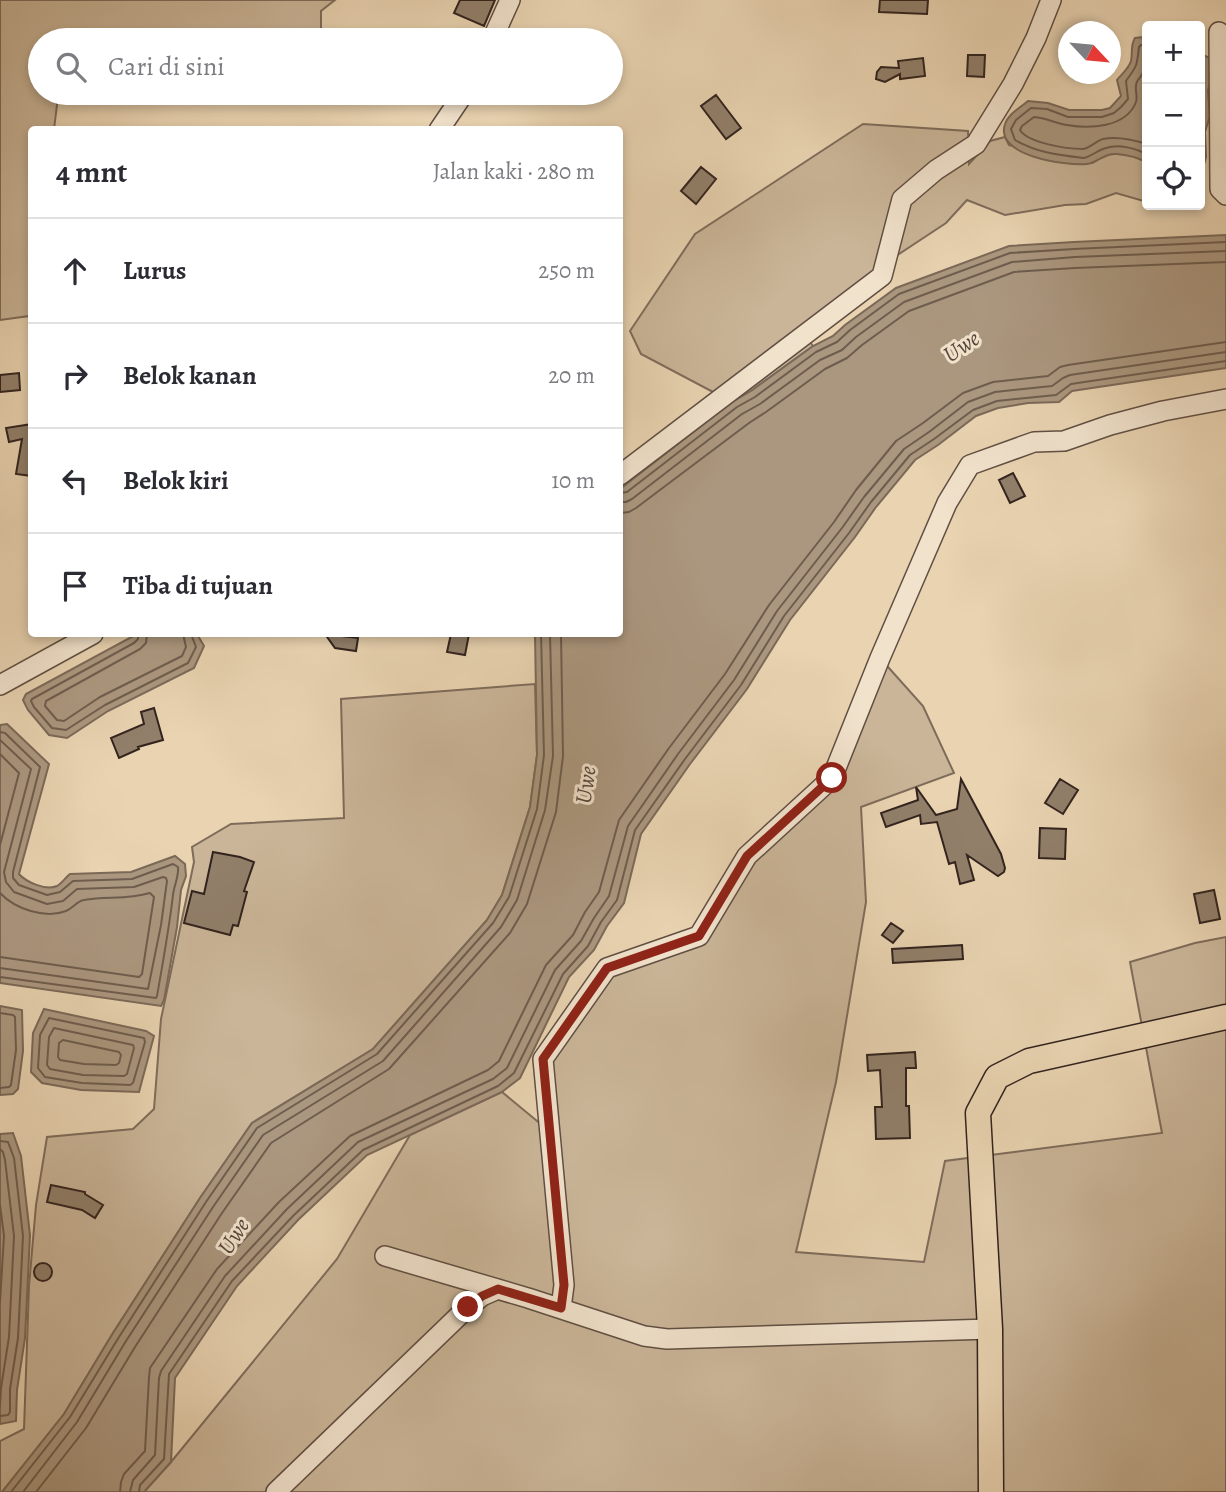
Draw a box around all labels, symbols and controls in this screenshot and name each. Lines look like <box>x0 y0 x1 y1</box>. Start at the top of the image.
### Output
north arrow <box>1058 21 1121 84</box>
map controls <box>1142 21 1205 210</box>
button: + <box>1142 21 1205 84</box>
search box <box>28 28 623 105</box>
icon: search <box>52 48 90 86</box>
text: Cari di sini <box>108 49 225 84</box>
button: − <box>1142 84 1205 147</box>
button: locate <box>1142 147 1205 210</box>
text: 4 mnt <box>56 152 127 192</box>
text: Jalan kaki · 280 m <box>433 156 595 187</box>
icon: ahead <box>56 252 94 290</box>
text: Lurus <box>123 253 186 288</box>
text: 250 m <box>538 255 595 286</box>
water label: Uwe <box>937 323 986 370</box>
icon: right <box>56 357 94 395</box>
text: Belok kanan <box>123 358 257 393</box>
text: 20 m <box>548 360 595 391</box>
icon: left <box>56 462 94 500</box>
text: Belok kiri <box>123 463 229 498</box>
text: 10 m <box>551 465 595 496</box>
icon: arrive <box>56 567 94 605</box>
text: Tiba di tujuan <box>123 568 273 603</box>
route start <box>816 762 847 793</box>
water label: Uwe <box>568 764 603 806</box>
water label: Uwe <box>210 1212 257 1261</box>
route end <box>452 1291 483 1322</box>

